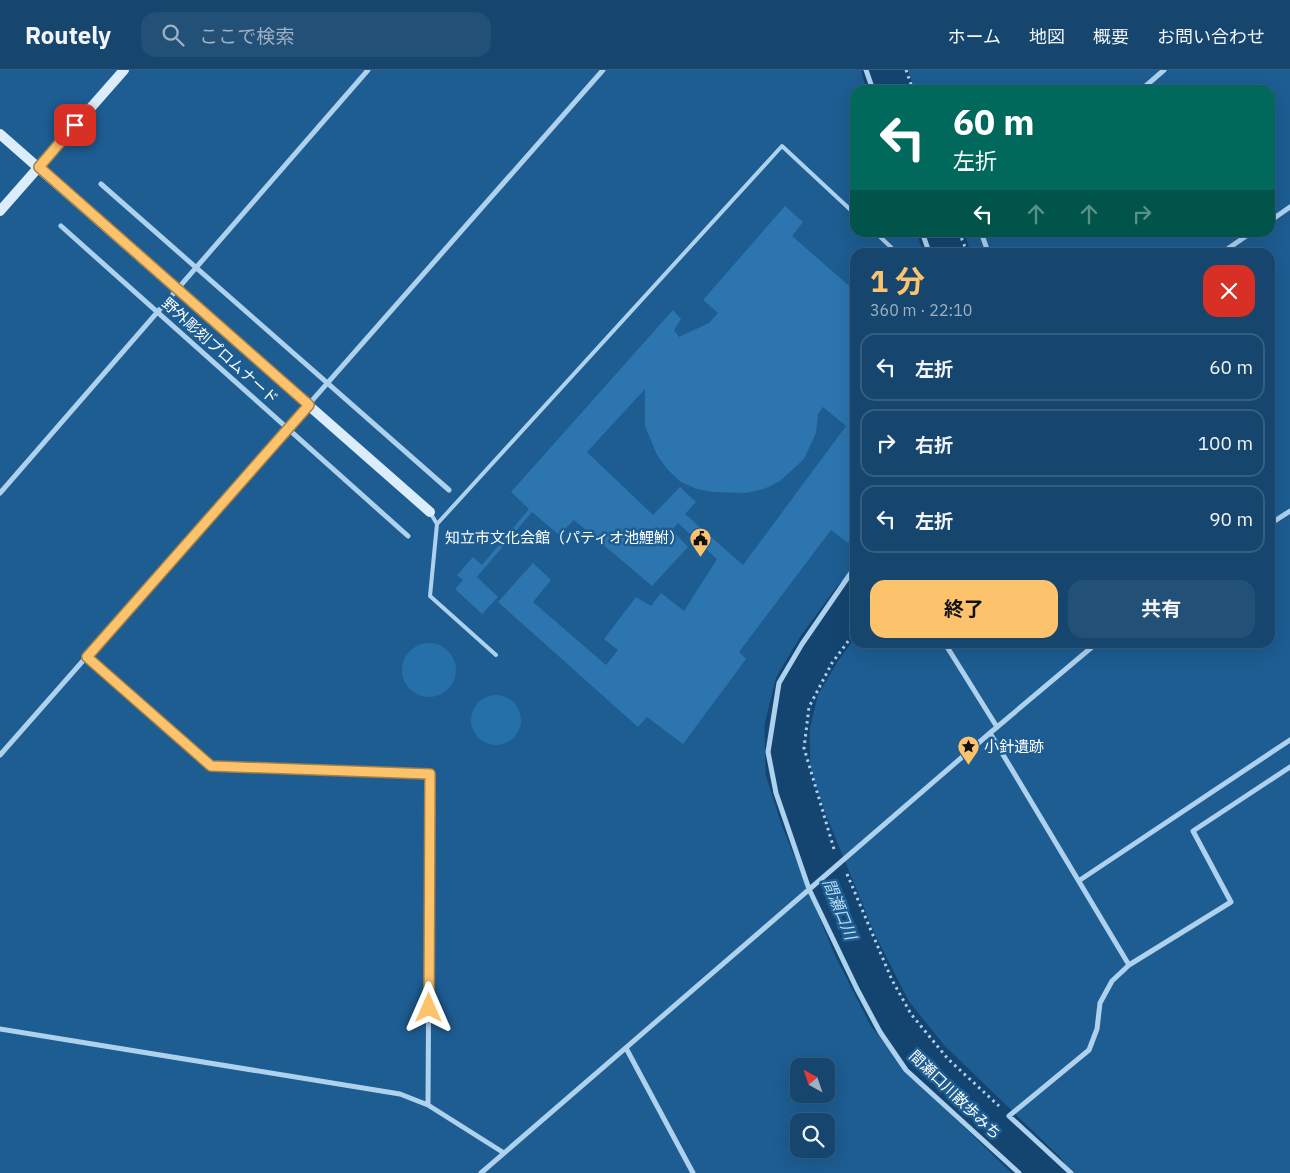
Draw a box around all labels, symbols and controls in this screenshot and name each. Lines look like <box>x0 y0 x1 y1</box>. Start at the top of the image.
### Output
search box <box>141 12 491 57</box>
text: Routely <box>25 19 111 51</box>
icon: search <box>159 21 187 49</box>
text: ここで検索 <box>199 24 294 48</box>
text: ホーム <box>948 25 1001 48</box>
text: 地図 <box>1029 25 1065 48</box>
text: 概要 <box>1093 25 1129 48</box>
text: お問い合わせ <box>1157 25 1265 48</box>
text: 60 m <box>953 99 1035 145</box>
pin <box>54 104 96 146</box>
icon: left <box>870 105 935 170</box>
icon: arrive <box>61 111 89 139</box>
text: 左折 <box>953 146 997 175</box>
icon: left <box>969 200 997 228</box>
icon: ahead <box>1022 200 1050 228</box>
icon: ahead <box>1075 200 1103 228</box>
icon: right <box>1128 200 1156 228</box>
text: 1 分 <box>870 261 925 300</box>
button: close <box>1203 265 1255 317</box>
street label: 野外彫刻プロムナード <box>158 293 282 408</box>
text: 360 m · 22:10 <box>870 300 972 320</box>
icon: left <box>872 353 900 381</box>
text: 60 m <box>1209 355 1253 379</box>
text: 左折 <box>915 357 953 381</box>
icon: right <box>872 429 900 457</box>
text: 100 m <box>1198 431 1253 455</box>
text: 右折 <box>915 433 953 457</box>
icon: left <box>872 505 900 533</box>
text: 90 m <box>1209 507 1253 531</box>
text: 左折 <box>915 509 953 533</box>
public building icon: 知立市文化会館（パティオ池鯉鮒） <box>688 526 712 557</box>
place label: 知立市文化会館（パティオ池鯉鮒） <box>445 528 684 547</box>
button: 終了 <box>870 580 1058 638</box>
button: 共有 <box>1068 580 1255 638</box>
place icon: 小針遺跡 <box>956 735 980 766</box>
place label: 小針遺跡 <box>984 737 1044 756</box>
water label: 間瀬口川 <box>819 876 862 944</box>
position arrow <box>402 981 454 1033</box>
street label: 間瀬口川散歩みち <box>906 1046 1005 1143</box>
north arrow <box>790 1058 835 1102</box>
map controls <box>790 1058 835 1158</box>
button: search <box>790 1113 835 1158</box>

